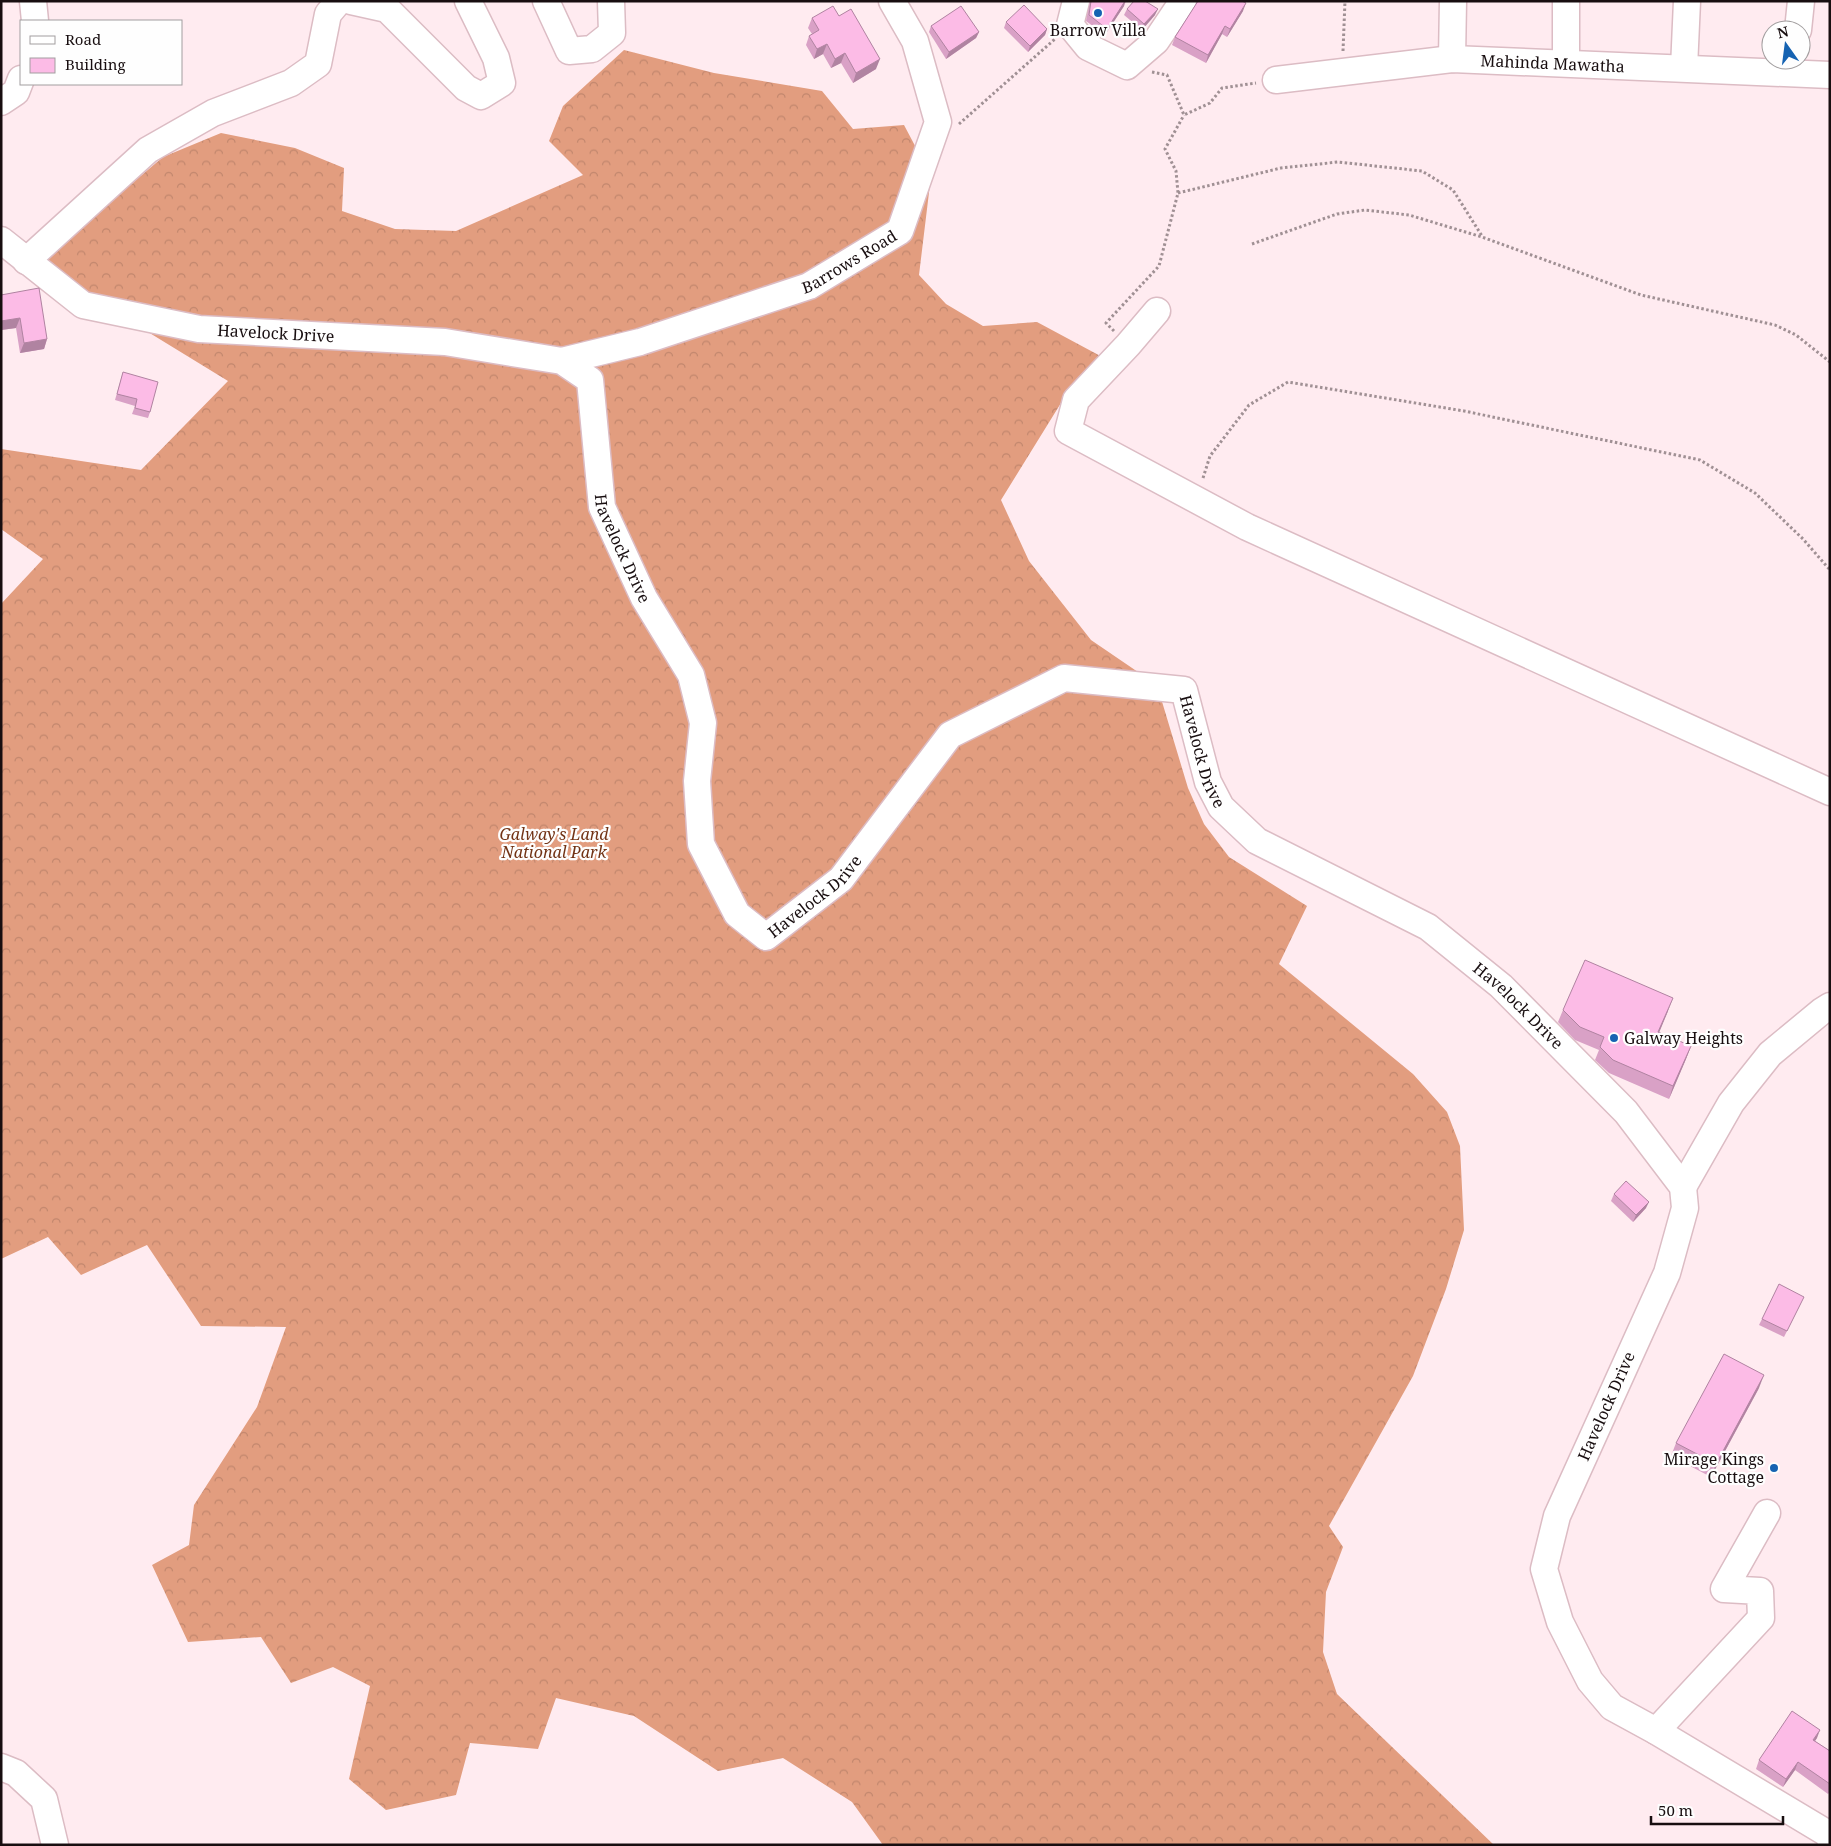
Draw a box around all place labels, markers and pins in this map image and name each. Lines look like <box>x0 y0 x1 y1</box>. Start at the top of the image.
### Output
marker: Barrow Villa <box>1092 7 1104 19</box>
place label: Barrow Villa <box>1050 19 1146 41</box>
place label: Galway Heights <box>1624 1027 1743 1049</box>
marker: Galway Heights <box>1608 1032 1620 1044</box>
place label: Mirage Kings Cottage <box>1664 1448 1764 1488</box>
marker: Mirage Kings Cottage <box>1768 1462 1780 1474</box>

